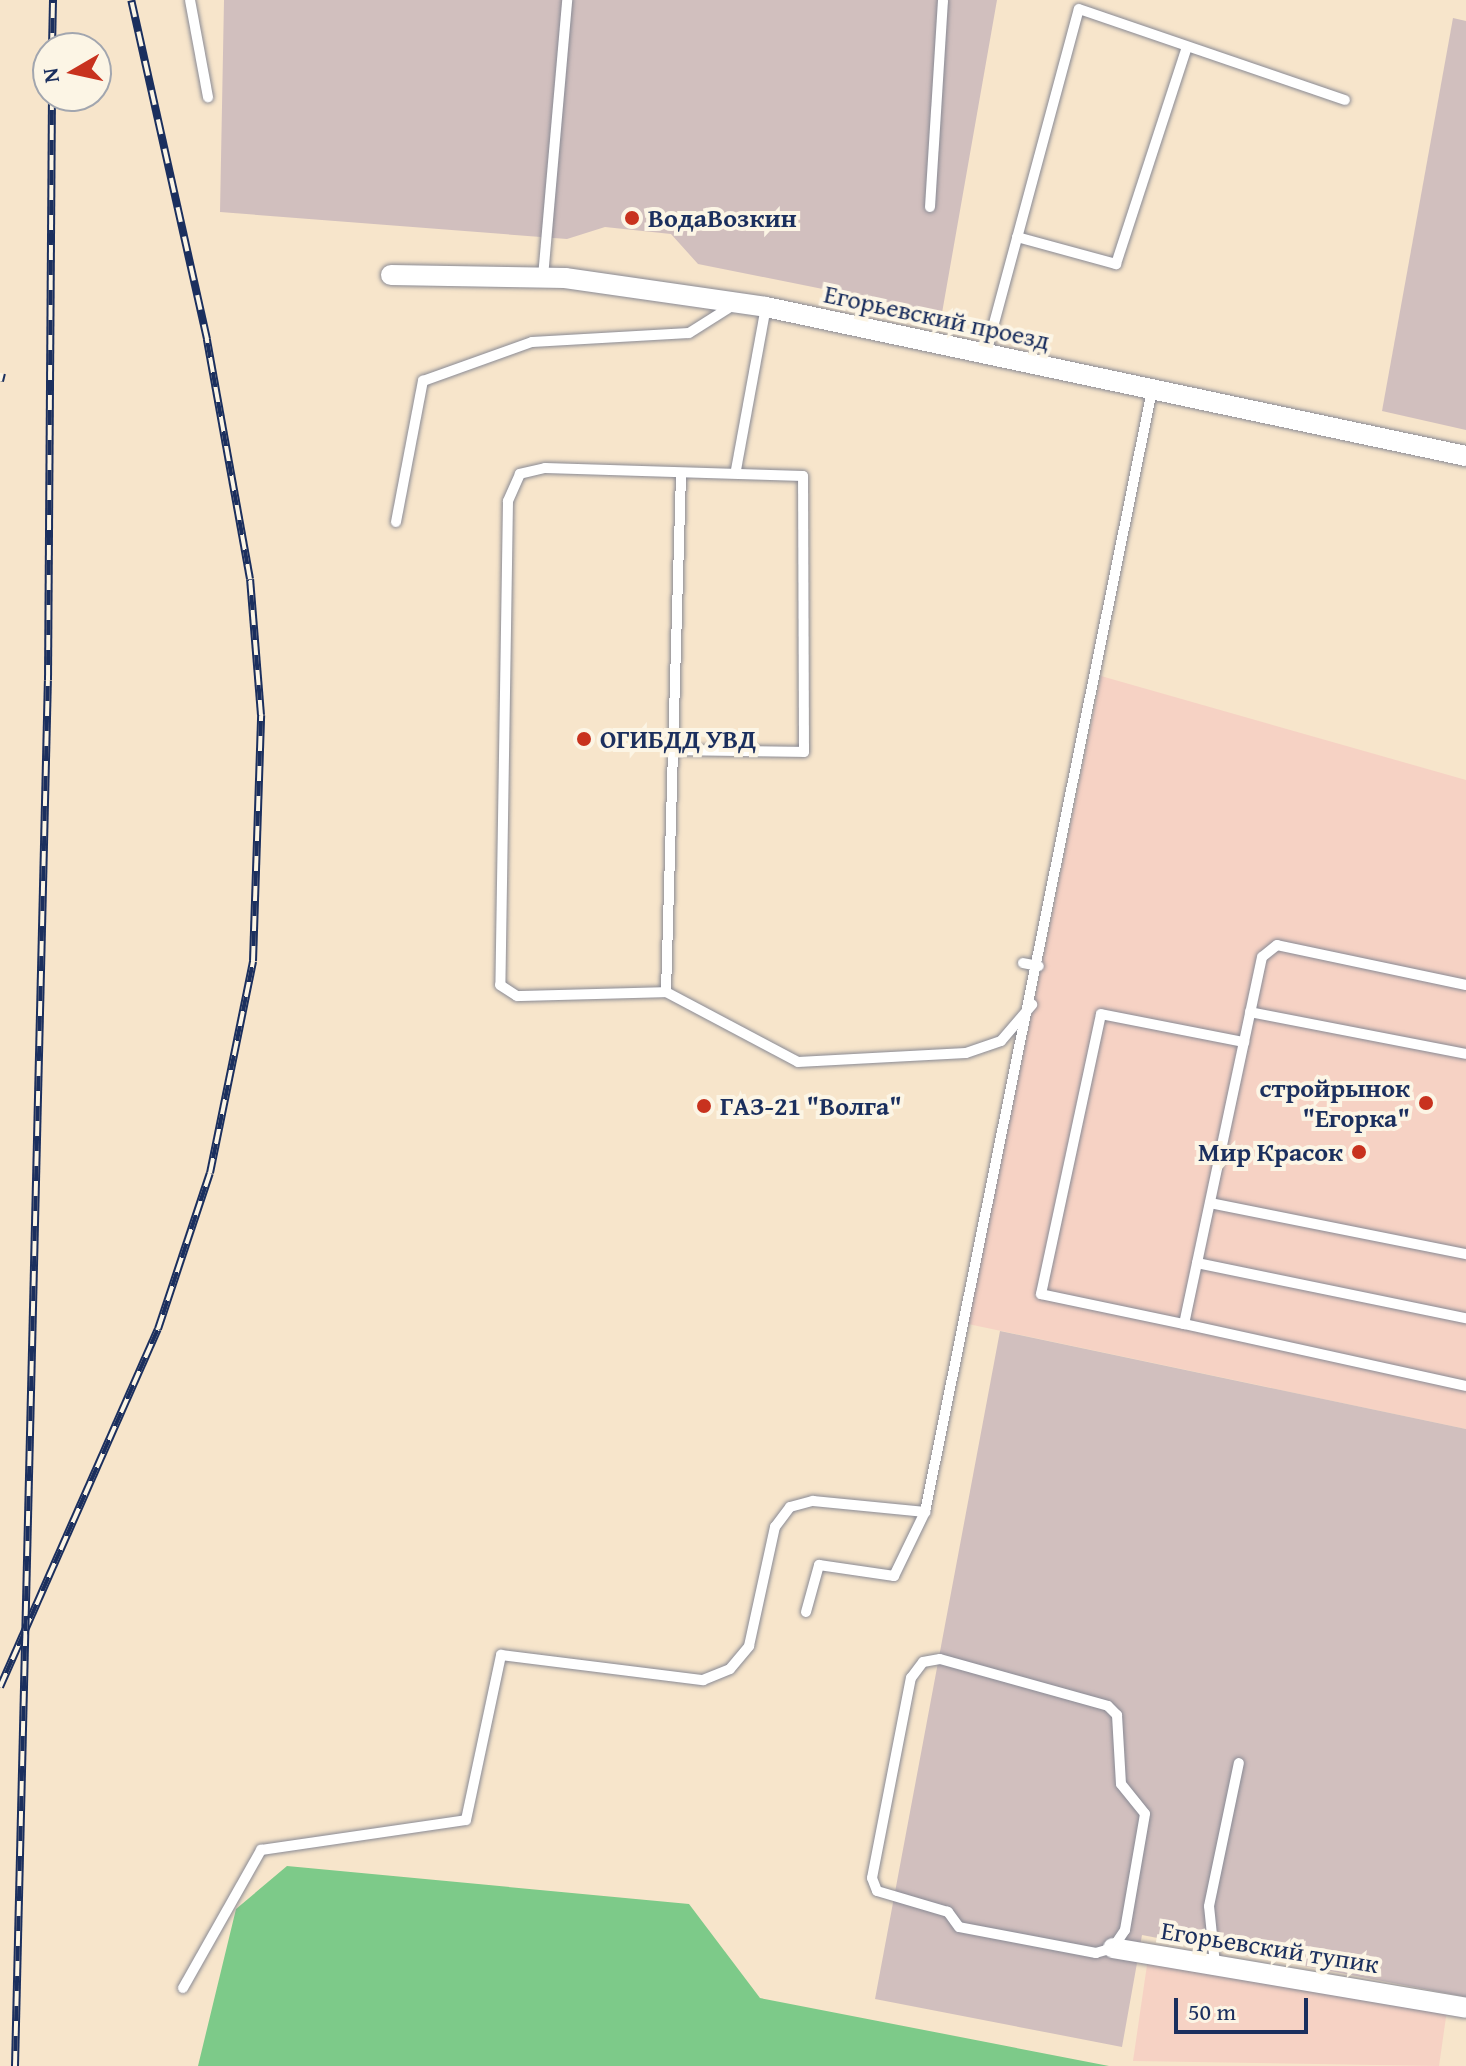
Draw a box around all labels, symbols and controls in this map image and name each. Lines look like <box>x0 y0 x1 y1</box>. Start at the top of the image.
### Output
north arrow <box>32 32 112 112</box>
text: N <box>33 66 67 85</box>
place label: ВодаВозкин <box>648 202 797 234</box>
marker: ВодаВозкин <box>623 209 641 227</box>
street label: Егорьевский проезд <box>821 278 1053 356</box>
place label: ОГИБДД УВД <box>600 723 756 755</box>
marker: ОГИБДД УВД <box>575 730 593 748</box>
place label: стройрынок "Егорка" <box>1260 1072 1410 1134</box>
place label: ГАЗ-21 "Волга" <box>720 1090 902 1122</box>
marker: стройрынок "Егорка" <box>1417 1094 1435 1112</box>
marker: ГАЗ-21 "Волга" <box>695 1097 713 1115</box>
place label: Мир Красок <box>1198 1136 1343 1168</box>
marker: Мир Красок <box>1350 1143 1368 1161</box>
street label: Егорьевский тупик <box>1159 1914 1381 1980</box>
scale bar <box>1178 1982 1312 2032</box>
text: 50 m <box>1188 1994 1236 2029</box>

